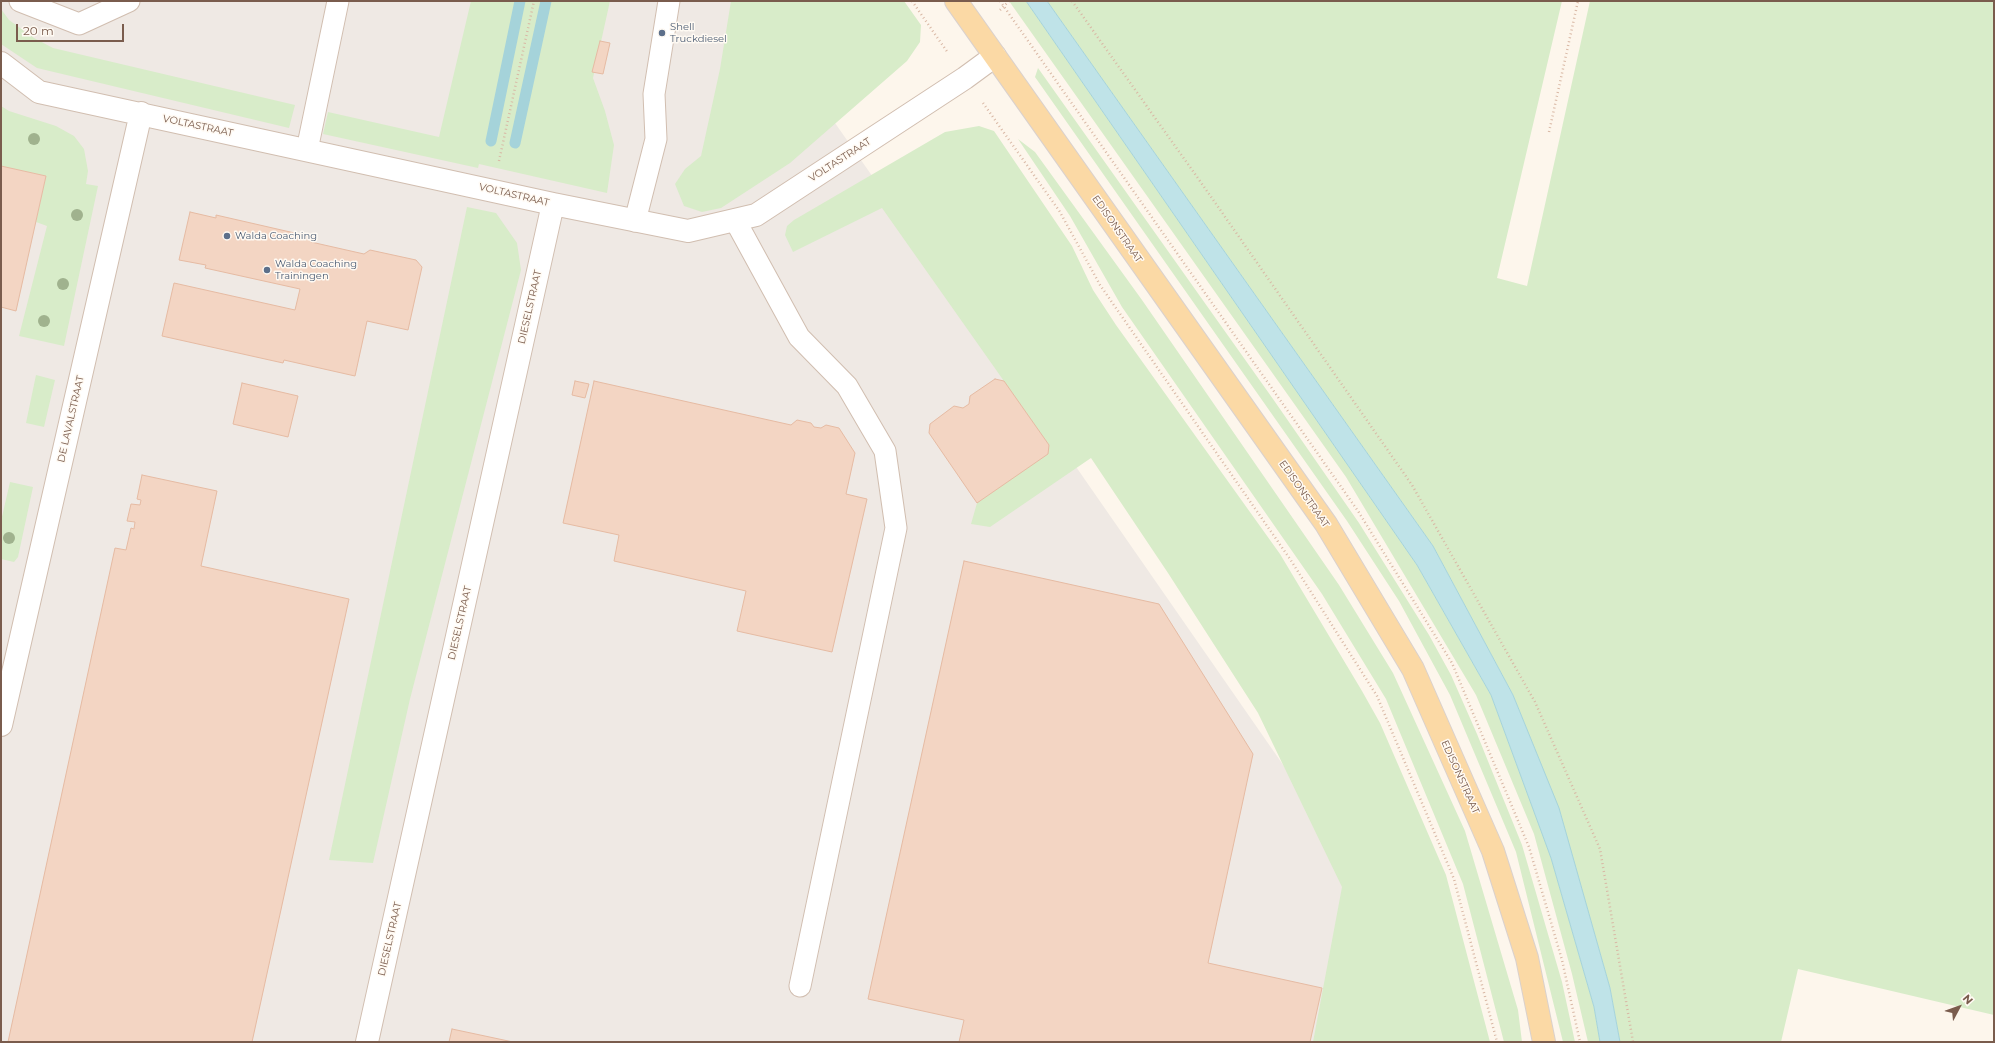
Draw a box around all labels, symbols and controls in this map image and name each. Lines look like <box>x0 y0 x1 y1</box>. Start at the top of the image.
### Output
scale bar <box>18 16 126 42</box>
place label: Shell Truckdiesel <box>670 21 727 44</box>
text: 20 m <box>23 23 54 38</box>
marker: Shell Truckdiesel <box>657 28 667 38</box>
street label: VOLTASTRAAT <box>162 113 234 139</box>
street label: VOLTASTRAAT <box>807 135 873 185</box>
street label: VOLTASTRAAT <box>478 181 550 209</box>
street label: EDISONSTRAAT <box>1089 193 1145 265</box>
place label: Walda Coaching <box>235 230 317 242</box>
marker: Walda Coaching <box>222 231 232 241</box>
place label: Walda Coaching Trainingen <box>275 258 357 282</box>
marker: Walda Coaching Trainingen <box>262 265 272 275</box>
street label: DIESELSTRAAT <box>516 269 544 345</box>
street label: DE LAVALSTRAAT <box>55 374 87 464</box>
street label: EDISONSTRAAT <box>1276 458 1332 530</box>
street label: DIESELSTRAAT <box>446 585 474 661</box>
street label: EDISONSTRAAT <box>1438 738 1482 816</box>
street label: DIESELSTRAAT <box>376 901 404 977</box>
north arrow <box>1939 987 1979 1027</box>
text: N <box>1960 991 1976 1007</box>

